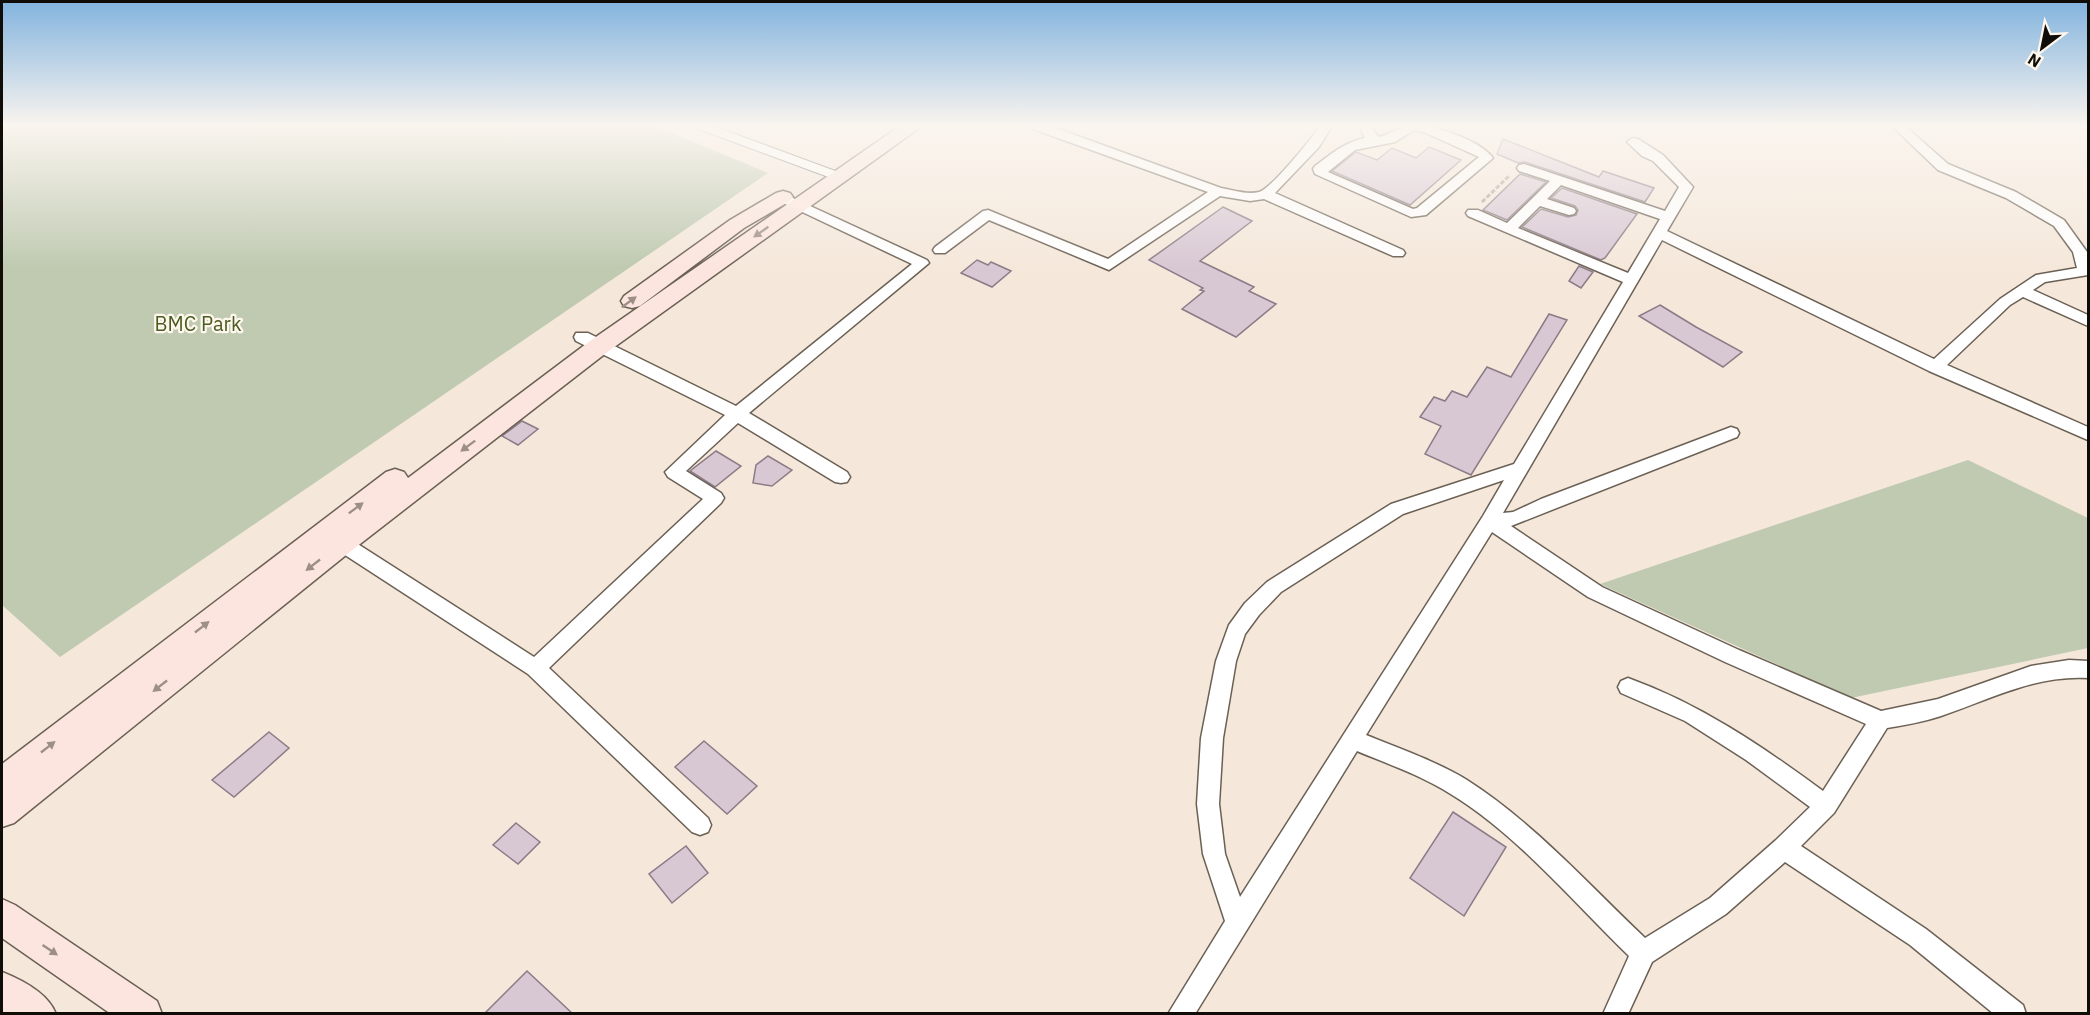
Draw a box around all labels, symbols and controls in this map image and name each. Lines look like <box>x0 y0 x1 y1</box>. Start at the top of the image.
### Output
north arrow <box>2012 18 2072 78</box>
text: N <box>2024 49 2044 72</box>
one-way arrow <box>753 226 769 238</box>
one-way arrow <box>622 297 637 309</box>
park label: BMC Park <box>155 310 242 337</box>
one-way arrow <box>460 440 476 453</box>
one-way arrow <box>348 502 364 514</box>
one-way arrow <box>305 558 321 571</box>
one-way arrow <box>194 622 209 634</box>
one-way arrow <box>153 680 168 692</box>
one-way arrow <box>40 741 55 753</box>
one-way arrow <box>41 944 57 956</box>

